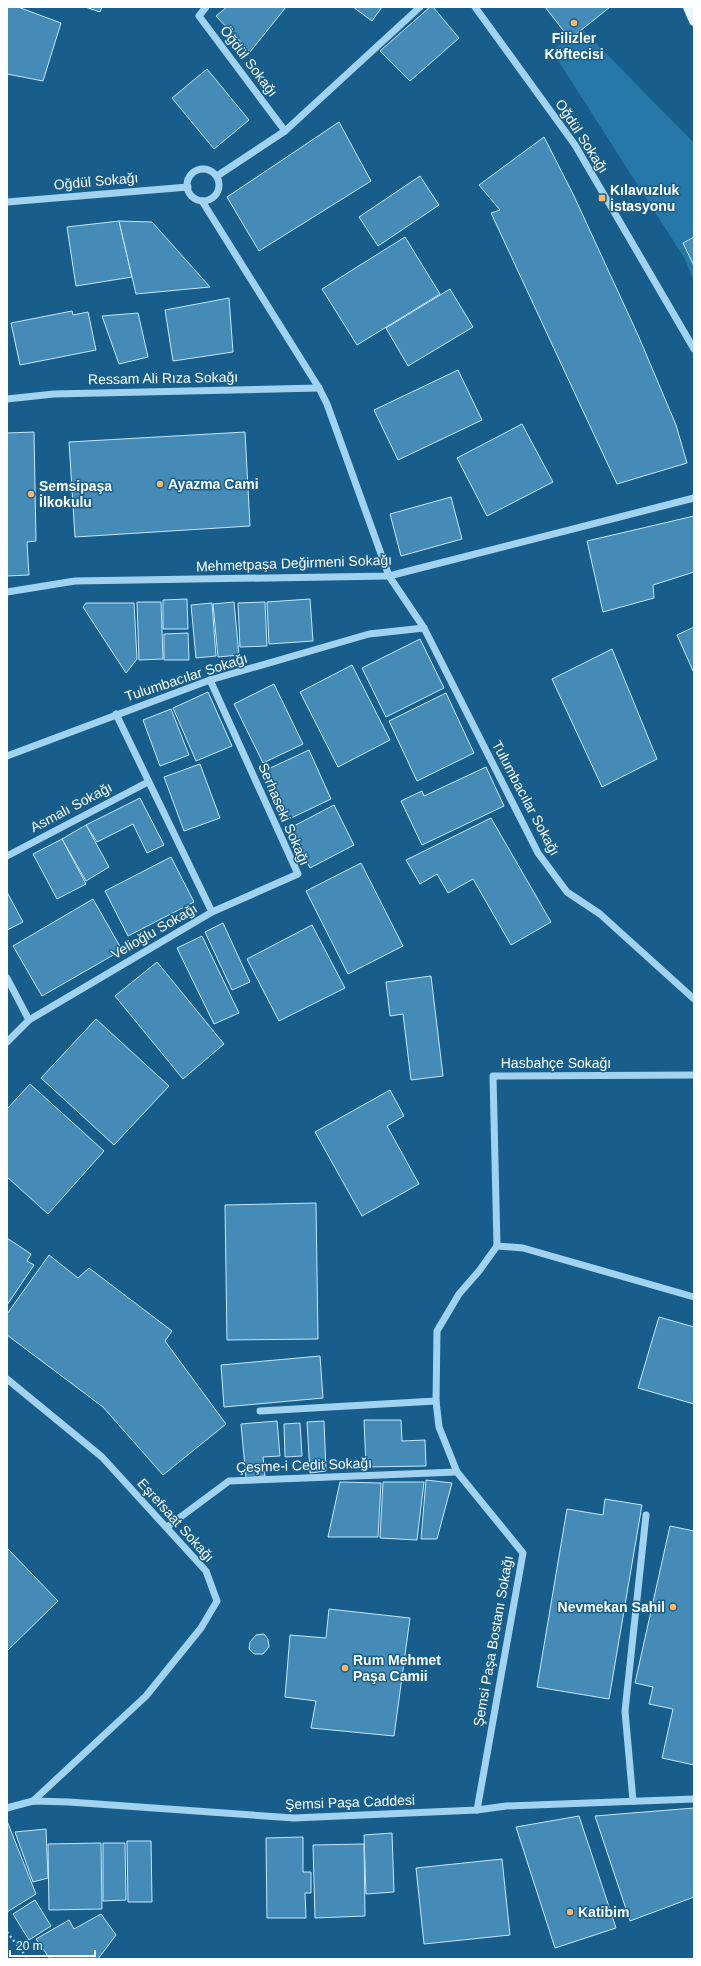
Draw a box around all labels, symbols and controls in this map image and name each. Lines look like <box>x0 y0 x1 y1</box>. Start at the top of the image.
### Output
marker: Filizler Köftecisi <box>569 18 579 28</box>
street label: Öğdül Sokağı <box>217 22 282 100</box>
place label: Filizler Köftecisi <box>544 30 604 62</box>
street label: Oğdül Sokağı <box>552 96 612 176</box>
street label: Oğdül Sokağı <box>53 169 139 193</box>
place label: Kılavuzluk İstasyonu <box>610 182 679 214</box>
marker: Kılavuzluk İstasyonu <box>597 193 607 203</box>
street label: Ressam Ali Rıza Sokağı <box>88 369 238 387</box>
place label: Ayazma Cami <box>168 476 259 492</box>
place label: Semsipaşa İlkokulu <box>39 478 112 510</box>
marker: Ayazma Cami <box>155 479 165 489</box>
marker: Semsipaşa İlkokulu <box>26 489 36 499</box>
street label: Mehmetpaşa Değirmeni Sokağı <box>196 552 392 574</box>
street label: Tulumbacılar Sokağı <box>123 650 249 704</box>
street label: Tulumbacılar Sokağı <box>489 738 563 858</box>
street label: Serhaseki Sokağı <box>255 760 313 868</box>
street label: Asmalı Sokağı <box>27 779 115 835</box>
street label: Velioğlu Sokağı <box>108 900 200 962</box>
street label: Hasbahçe Sokağı <box>501 1055 611 1071</box>
street label: Çeşme-i Cedit Sokağı <box>236 1455 372 1475</box>
street label: Eşrefsaat Sokağı <box>134 1475 218 1565</box>
street label: Şemsi Paşa Bostanı Sokağı <box>470 1554 516 1728</box>
place label: Nevmekan Sahil <box>558 1599 665 1615</box>
marker: Nevmekan Sahil <box>668 1602 678 1612</box>
place label: Rum Mehmet Paşa Camii <box>353 1652 441 1684</box>
marker: Rum Mehmet Paşa Camii <box>340 1663 350 1673</box>
street label: Şemsi Paşa Caddesi <box>285 1792 415 1812</box>
place label: Katibim <box>578 1904 629 1920</box>
marker: Katibim <box>565 1907 575 1917</box>
scale bar <box>10 1932 95 1958</box>
text: 20 m <box>16 1939 43 1953</box>

